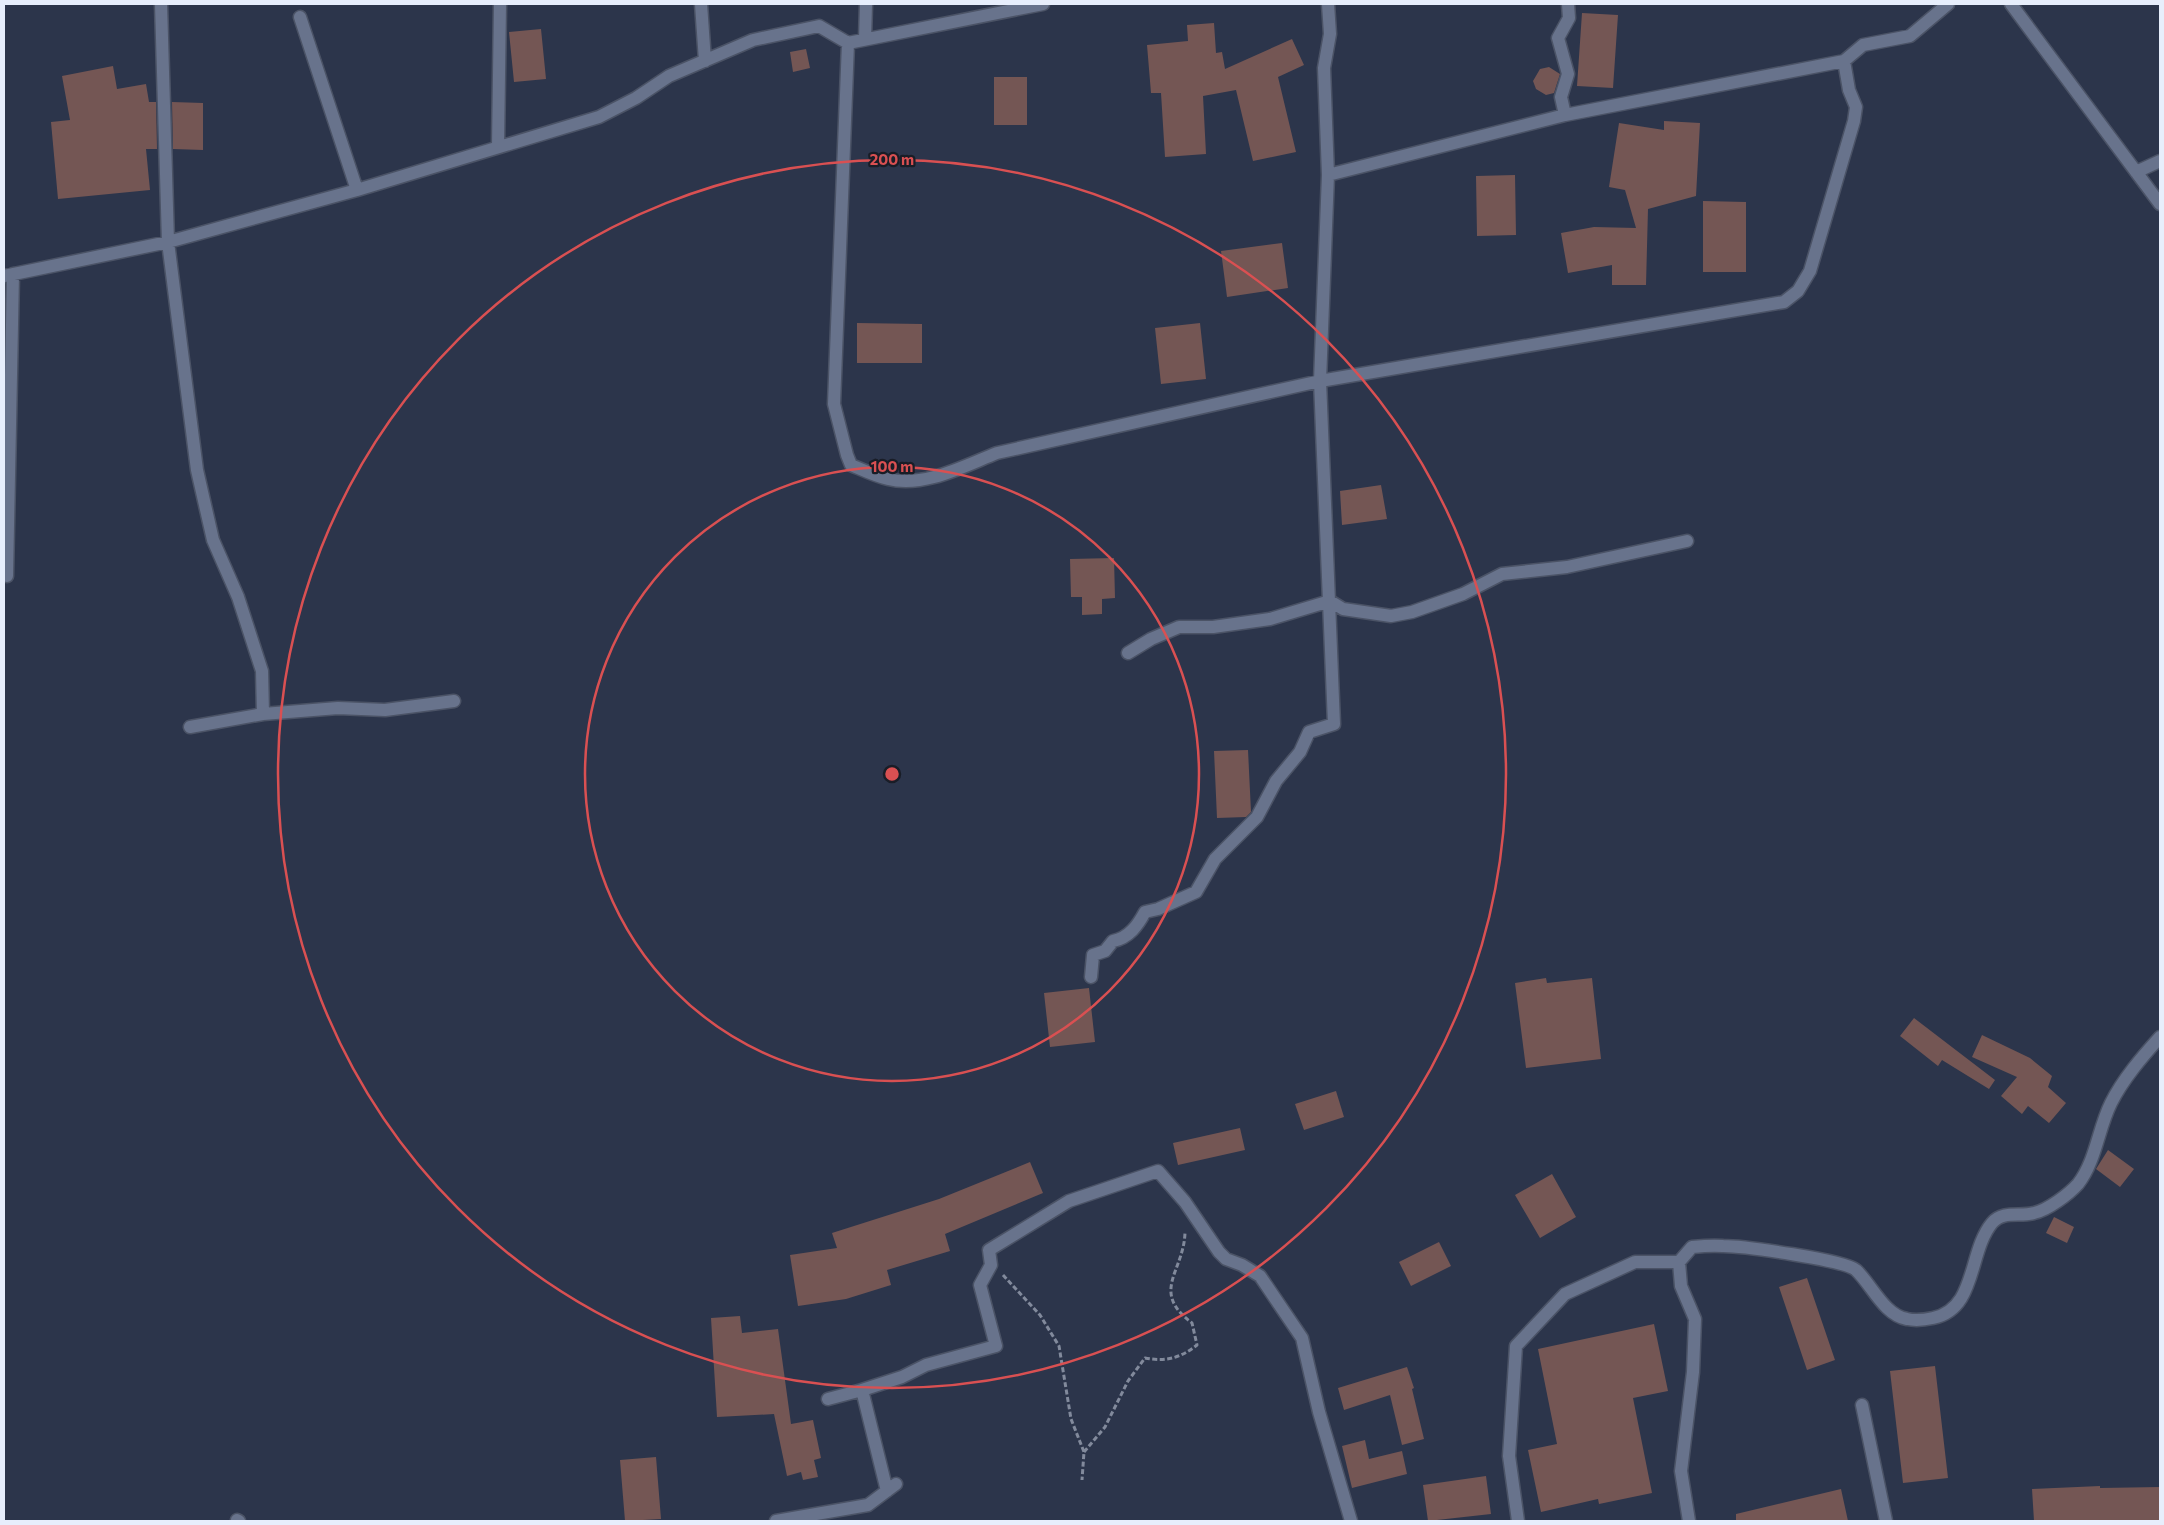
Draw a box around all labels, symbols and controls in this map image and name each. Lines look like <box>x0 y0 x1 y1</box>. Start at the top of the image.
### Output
text: 200 m <box>870 150 914 168</box>
text: 100 m <box>871 457 913 475</box>
centre of rings <box>883 765 901 783</box>

